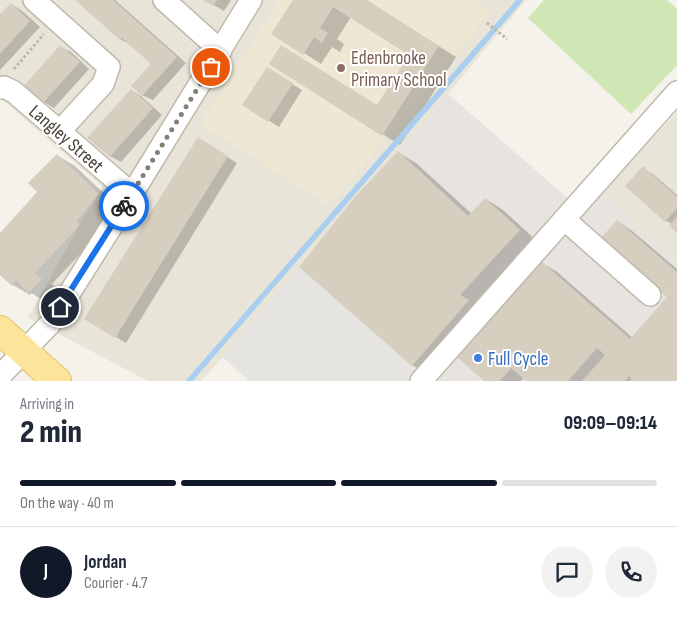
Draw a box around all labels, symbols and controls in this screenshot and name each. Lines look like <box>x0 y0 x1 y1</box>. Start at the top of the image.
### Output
pin <box>190 46 232 88</box>
place label: Edenbrooke Primary School <box>351 47 447 92</box>
icon: bag <box>197 53 225 81</box>
marker: Edenbrooke Primary School <box>335 62 347 74</box>
street label: Langley Street <box>24 100 108 178</box>
courier <box>99 181 149 231</box>
icon: bike <box>110 192 138 220</box>
pin <box>39 286 81 328</box>
icon: home <box>46 293 74 321</box>
place label: Full Cycle <box>488 348 548 371</box>
marker: Full Cycle <box>472 352 484 364</box>
text: Arriving in <box>20 395 74 414</box>
text: 09:09–09:14 <box>564 412 657 435</box>
text: 2 min <box>20 413 82 452</box>
text: On the way · 40 m <box>20 494 114 513</box>
button: chat <box>541 546 593 598</box>
button: phone <box>605 546 657 598</box>
text: Jordan <box>84 551 127 574</box>
text: J <box>44 560 48 583</box>
text: Courier · 4.7 <box>84 574 147 593</box>

